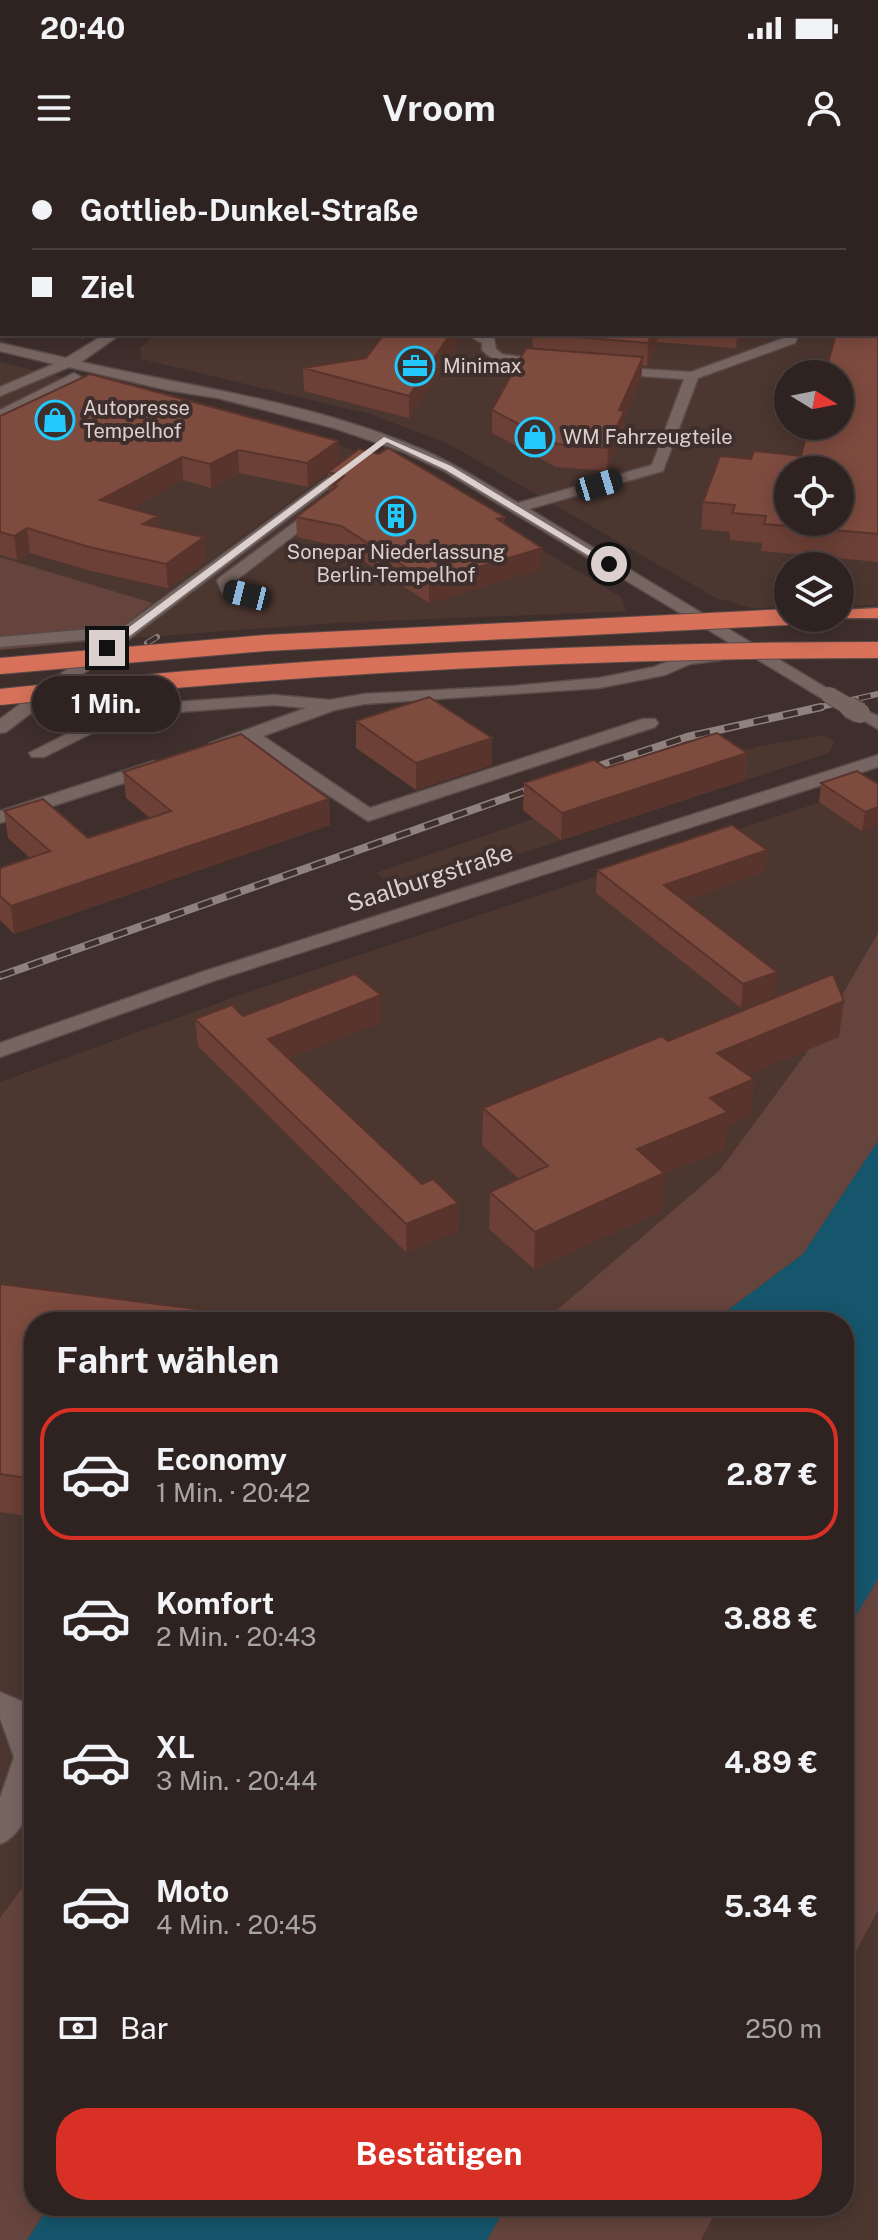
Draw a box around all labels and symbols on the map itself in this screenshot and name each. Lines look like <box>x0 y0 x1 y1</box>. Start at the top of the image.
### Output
office icon: Minimax <box>394 345 436 387</box>
place label: Minimax <box>443 354 522 378</box>
north arrow <box>774 360 854 440</box>
place label: Autopresse Tempelhof <box>83 396 190 443</box>
shop icon: Autopresse Tempelhof <box>34 399 76 441</box>
shop icon: WM Fahrzeugteile <box>514 416 556 458</box>
place label: WM Fahrzeugteile <box>563 425 733 449</box>
car <box>573 467 625 503</box>
building icon: Sonepar Niederlassung Berlin-Tempelhof <box>375 495 417 537</box>
place label: Sonepar Niederlassung Berlin-Tempelhof <box>287 540 505 587</box>
route start <box>591 546 627 582</box>
car <box>221 578 273 612</box>
route end <box>89 630 125 666</box>
callout: 1 Min. <box>33 676 181 732</box>
street label: Saalburgstraße <box>343 837 516 917</box>

